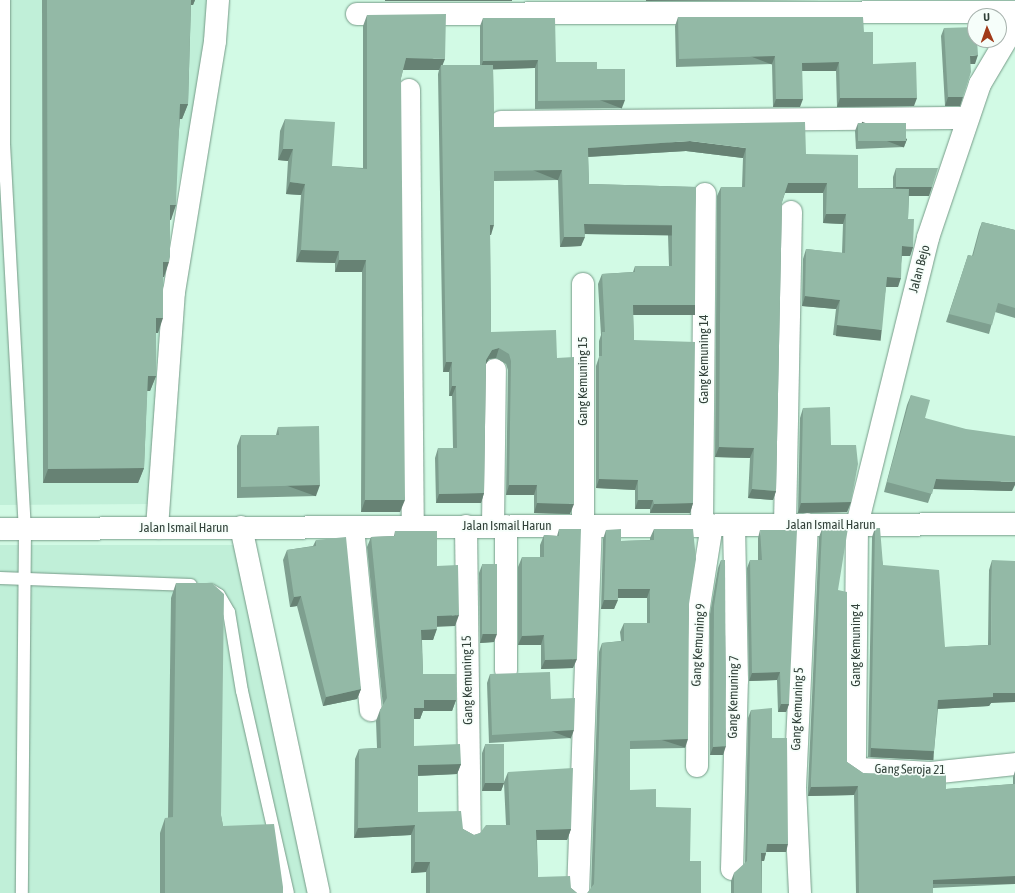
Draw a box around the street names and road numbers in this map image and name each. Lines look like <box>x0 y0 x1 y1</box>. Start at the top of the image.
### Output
street label: Jalan Bejo <box>906 243 934 295</box>
street label: Gang Kemuning 14 <box>696 314 712 404</box>
street label: Gang Kemuning 15 <box>575 336 591 426</box>
street label: Jalan Ismail Harun <box>786 517 876 533</box>
street label: Jalan Ismail Harun <box>462 518 552 534</box>
street label: Jalan Ismail Harun <box>139 520 229 536</box>
street label: Gang Kemuning 9 <box>689 603 709 687</box>
street label: Gang Kemuning 4 <box>848 603 864 687</box>
street label: Gang Kemuning 15 <box>459 635 477 725</box>
street label: Gang Kemuning 7 <box>725 655 743 739</box>
street label: Gang Kemuning 5 <box>789 667 807 751</box>
street label: Gang Seroja 21 <box>874 762 946 778</box>

